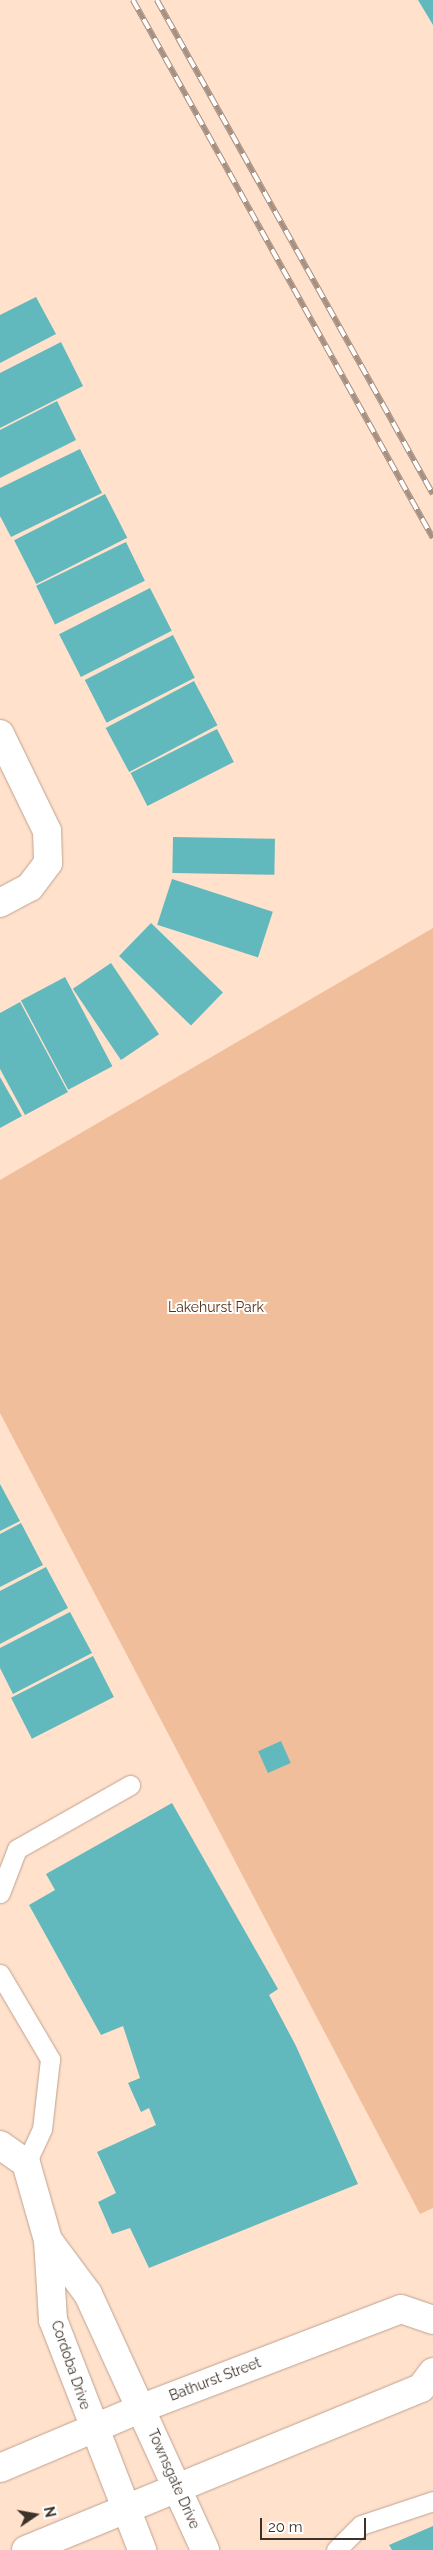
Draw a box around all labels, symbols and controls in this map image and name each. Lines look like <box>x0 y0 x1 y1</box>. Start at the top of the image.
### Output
park label: Lakehurst Park <box>168 1299 264 1315</box>
street label: Cordoba Drive <box>48 2318 94 2412</box>
street label: Bathurst Street <box>167 2354 263 2404</box>
street label: Townsgate Drive <box>144 2427 204 2531</box>
north arrow <box>10 2490 60 2540</box>
text: N <box>41 2505 59 2519</box>
scale bar <box>263 2508 369 2540</box>
text: 20 m <box>268 2518 303 2536</box>

